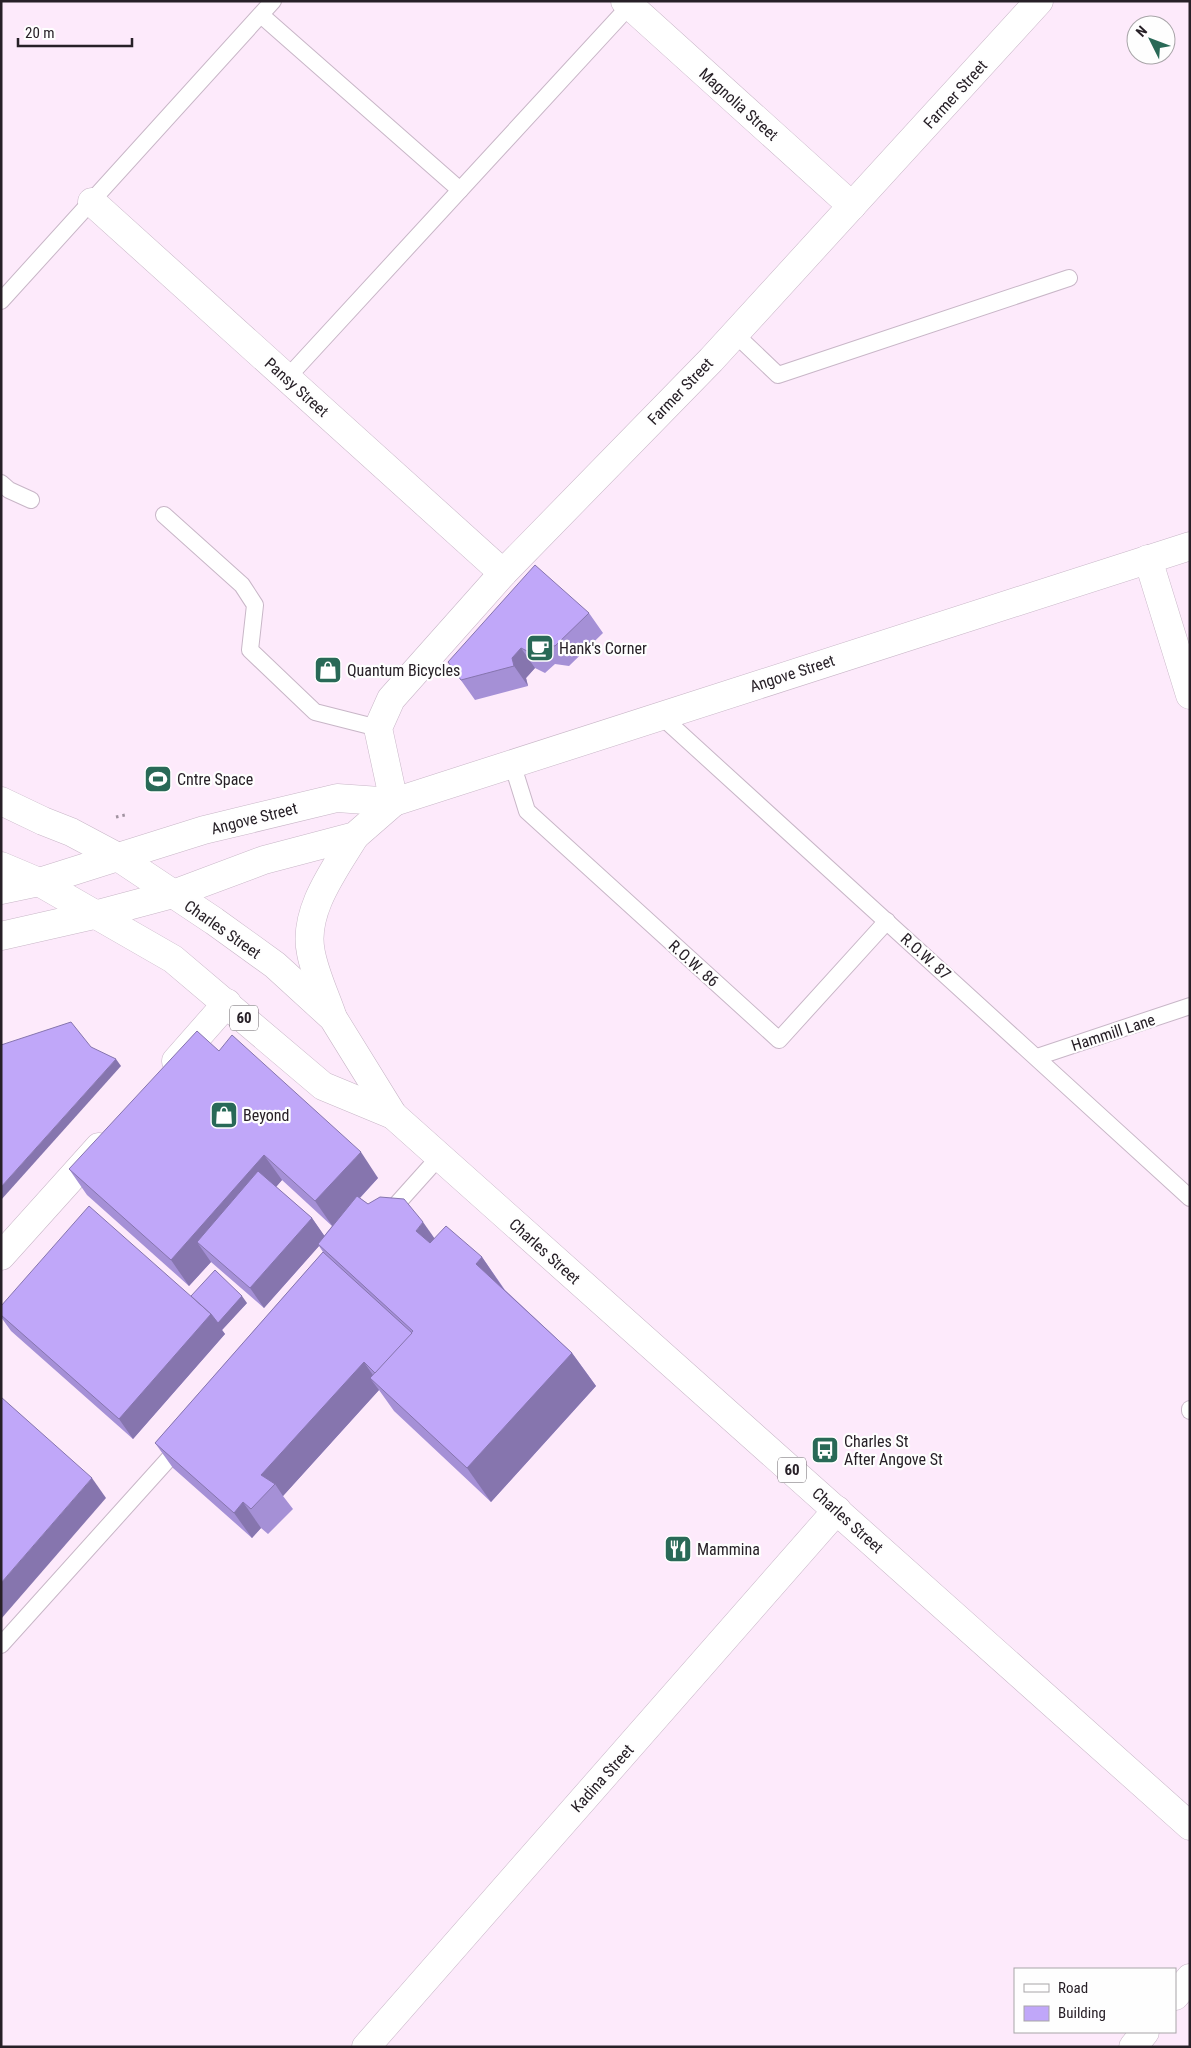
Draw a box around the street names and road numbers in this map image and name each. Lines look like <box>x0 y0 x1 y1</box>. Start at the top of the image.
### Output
street label: Farmer Street <box>920 56 991 132</box>
street label: Magnolia Street <box>695 64 782 145</box>
street label: Pansy Street <box>261 354 333 421</box>
street label: Farmer Street <box>644 354 717 429</box>
street label: Angove Street <box>747 651 837 696</box>
street label: Angove Street <box>209 799 299 838</box>
street label: Charles Street <box>181 896 265 963</box>
street label: R.O.W. 87 <box>897 929 955 984</box>
street label: R.O.W. 86 <box>665 936 723 991</box>
road number: 60 <box>230 1006 258 1030</box>
street label: Hammill Lane <box>1069 1010 1157 1055</box>
street label: Charles Street <box>505 1215 584 1288</box>
road number: 60 <box>778 1458 806 1482</box>
street label: Charles Street <box>808 1484 887 1557</box>
street label: Kadina Street <box>567 1740 638 1816</box>

